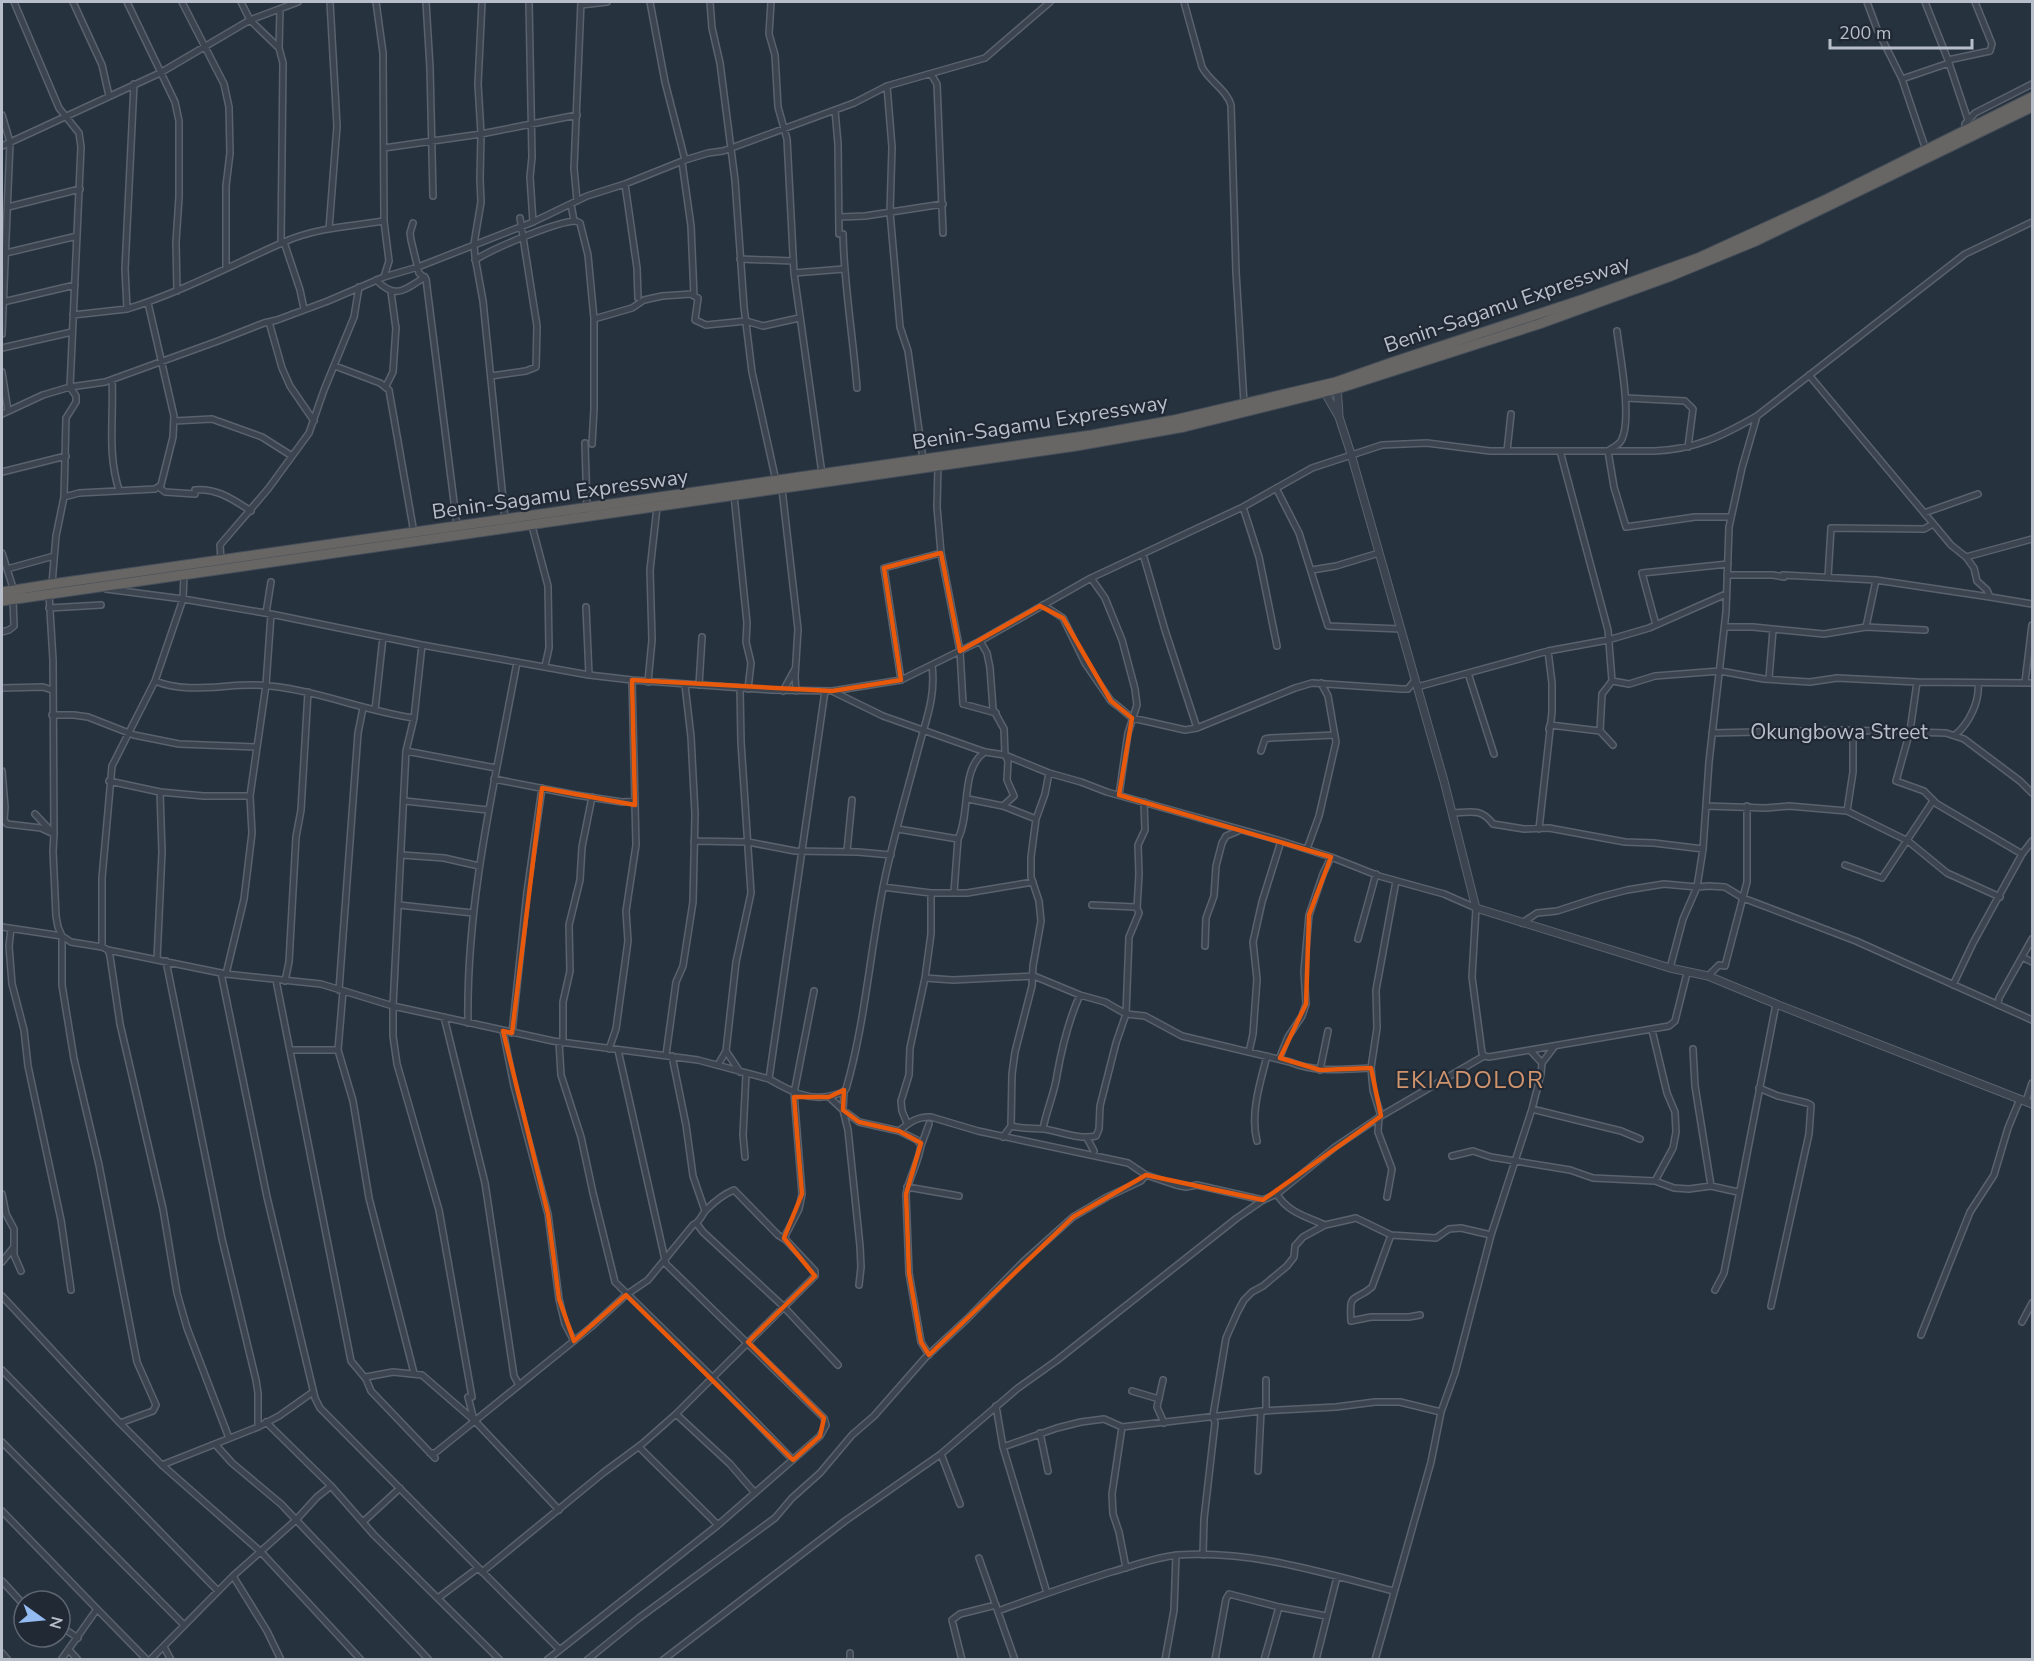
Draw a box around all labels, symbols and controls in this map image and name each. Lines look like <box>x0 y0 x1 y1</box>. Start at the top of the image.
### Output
scale bar <box>1830 12 1972 50</box>
text: 200 m <box>1839 21 1891 45</box>
street label: Benin-Sagamu Expressway <box>1380 249 1634 359</box>
street label: Benin-Sagamu Expressway <box>910 388 1170 456</box>
street label: Benin-Sagamu Expressway <box>430 462 690 526</box>
street label: Okungbowa Street <box>1750 718 1928 746</box>
district label: EKIADOLOR <box>1396 1064 1544 1096</box>
north arrow <box>12 1589 72 1649</box>
text: N <box>43 1614 68 1631</box>

